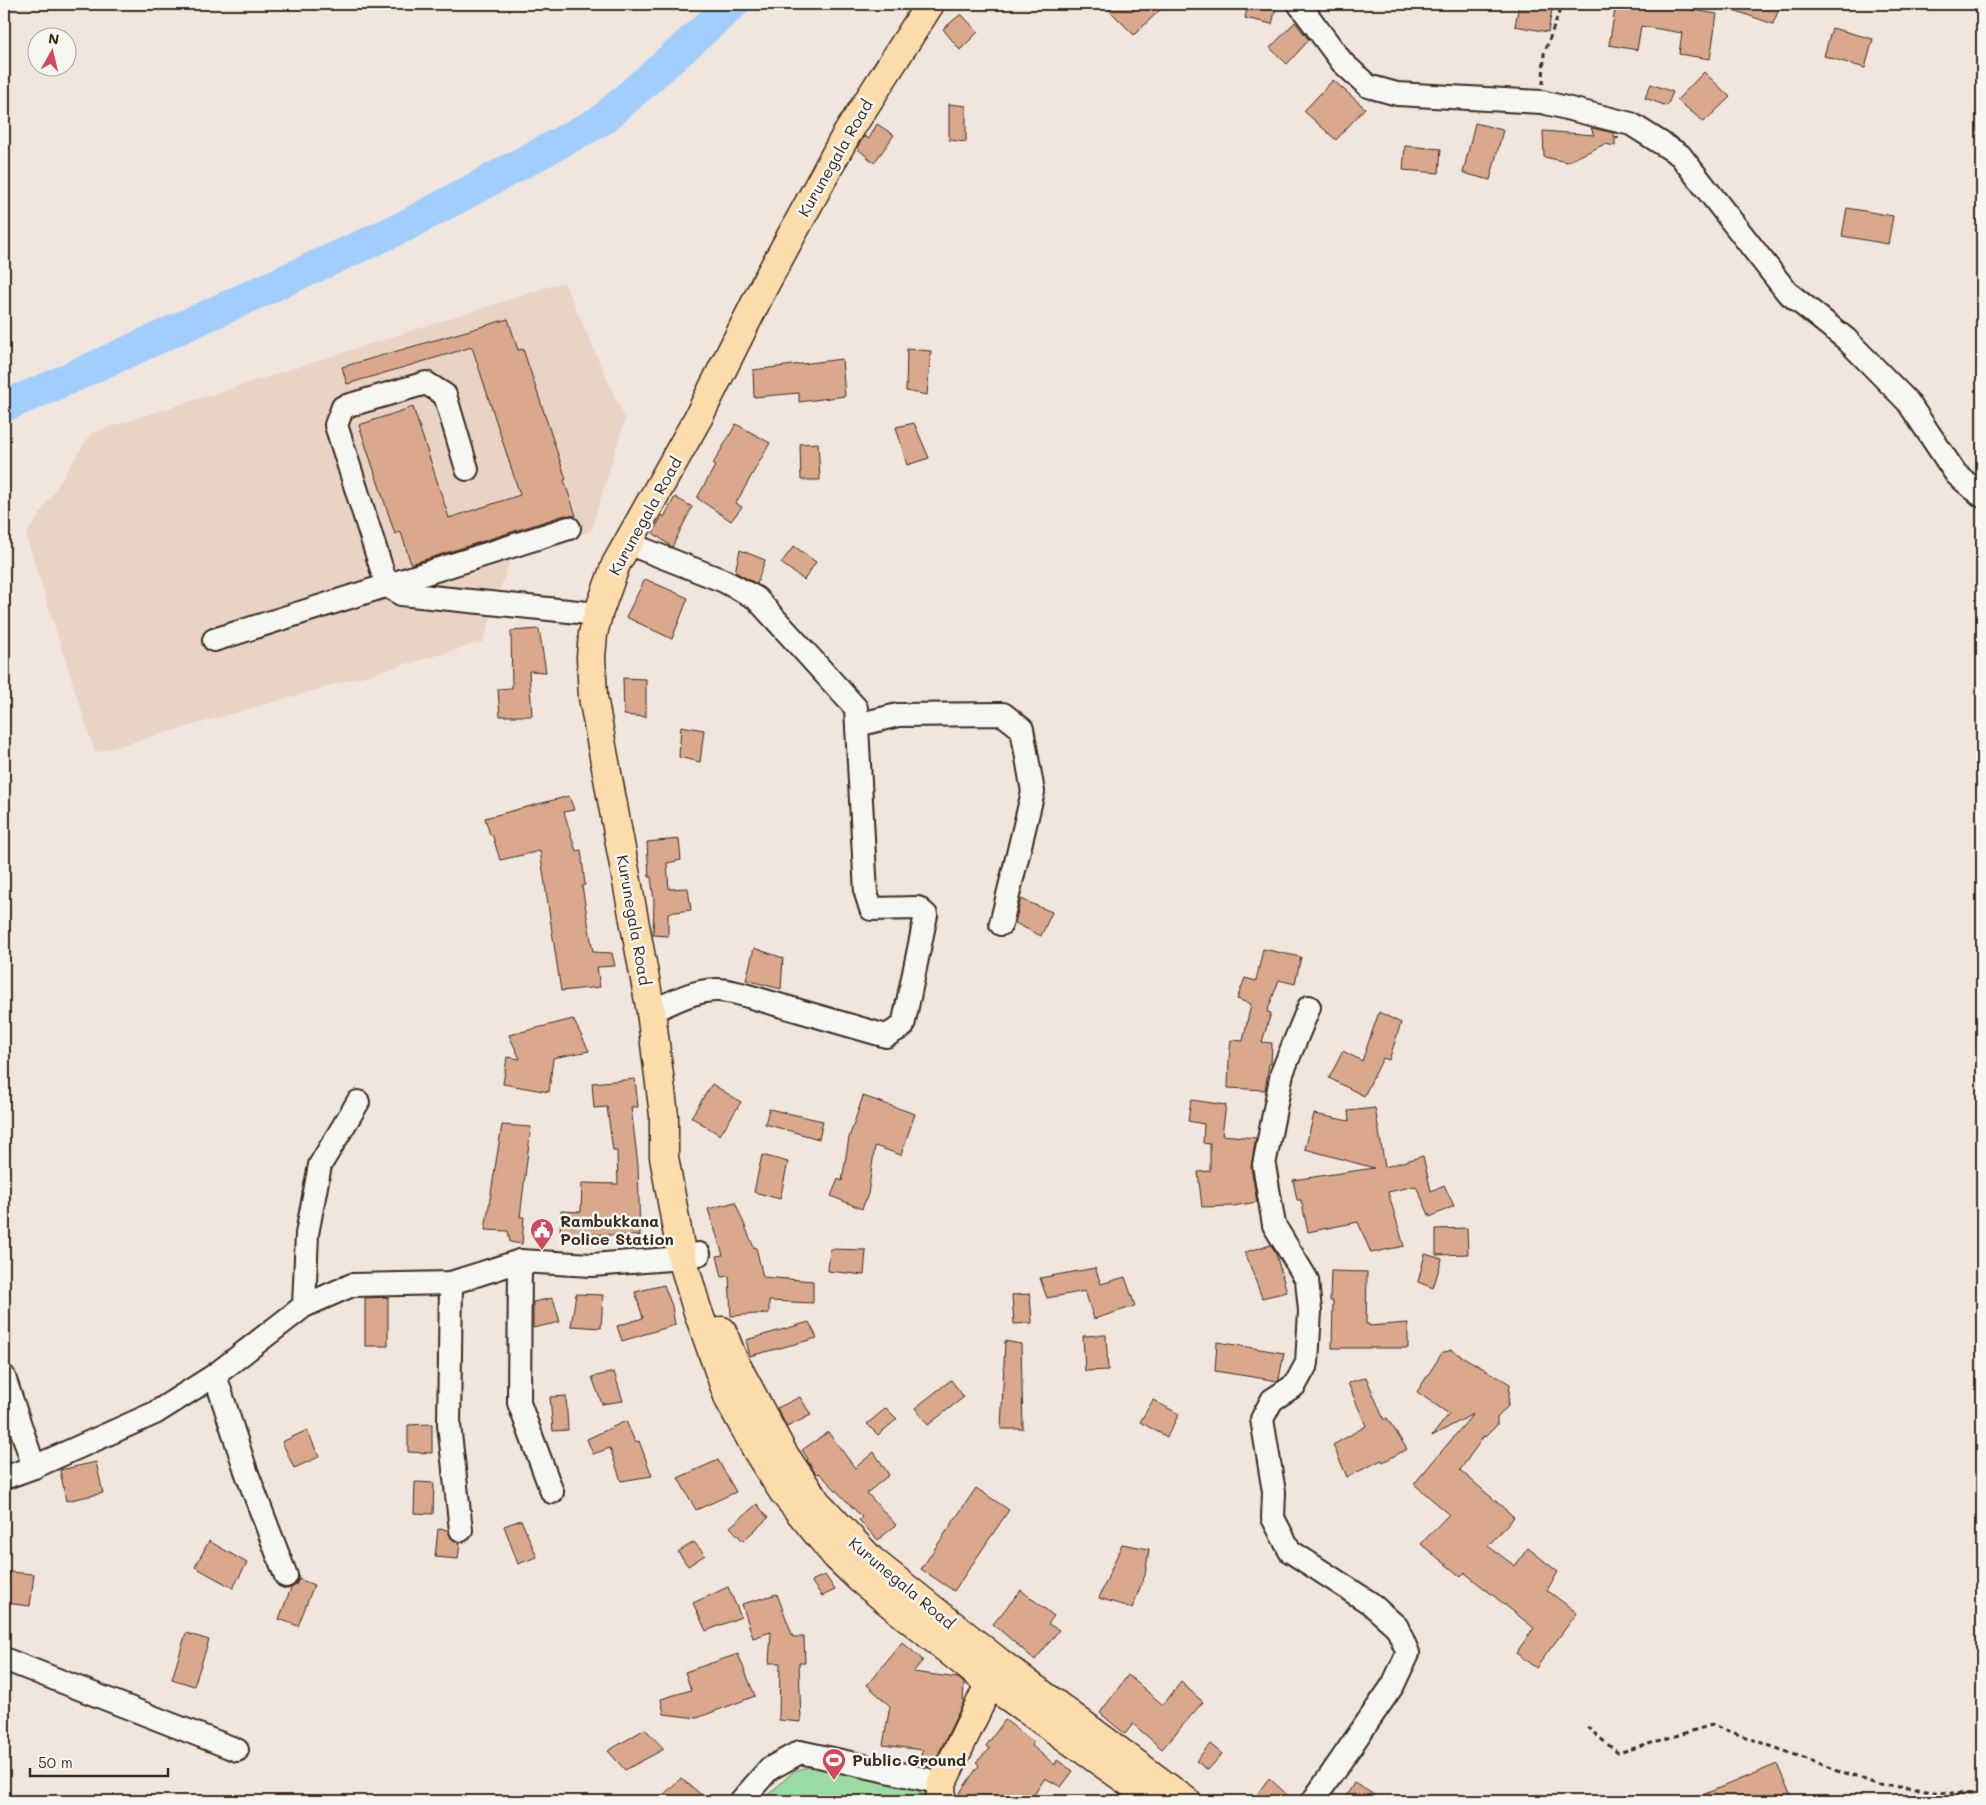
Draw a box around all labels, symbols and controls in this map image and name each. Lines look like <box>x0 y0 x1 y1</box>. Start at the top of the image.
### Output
north arrow <box>28 28 78 78</box>
text: N <box>47 28 60 49</box>
street label: Kurunegala Road <box>792 95 877 220</box>
street label: Kurunegala Road <box>603 453 686 579</box>
street label: Kurunegala Road <box>613 853 656 987</box>
place label: Rambukkana Police Station <box>560 1210 674 1249</box>
public building icon: Rambukkana Police Station <box>529 1217 555 1251</box>
street label: Kurunegala Road <box>845 1532 960 1633</box>
scale bar <box>30 1745 168 1777</box>
sports icon: Public Ground <box>821 1747 847 1781</box>
place label: Public Ground <box>852 1749 966 1770</box>
text: 50 m <box>38 1752 73 1772</box>

